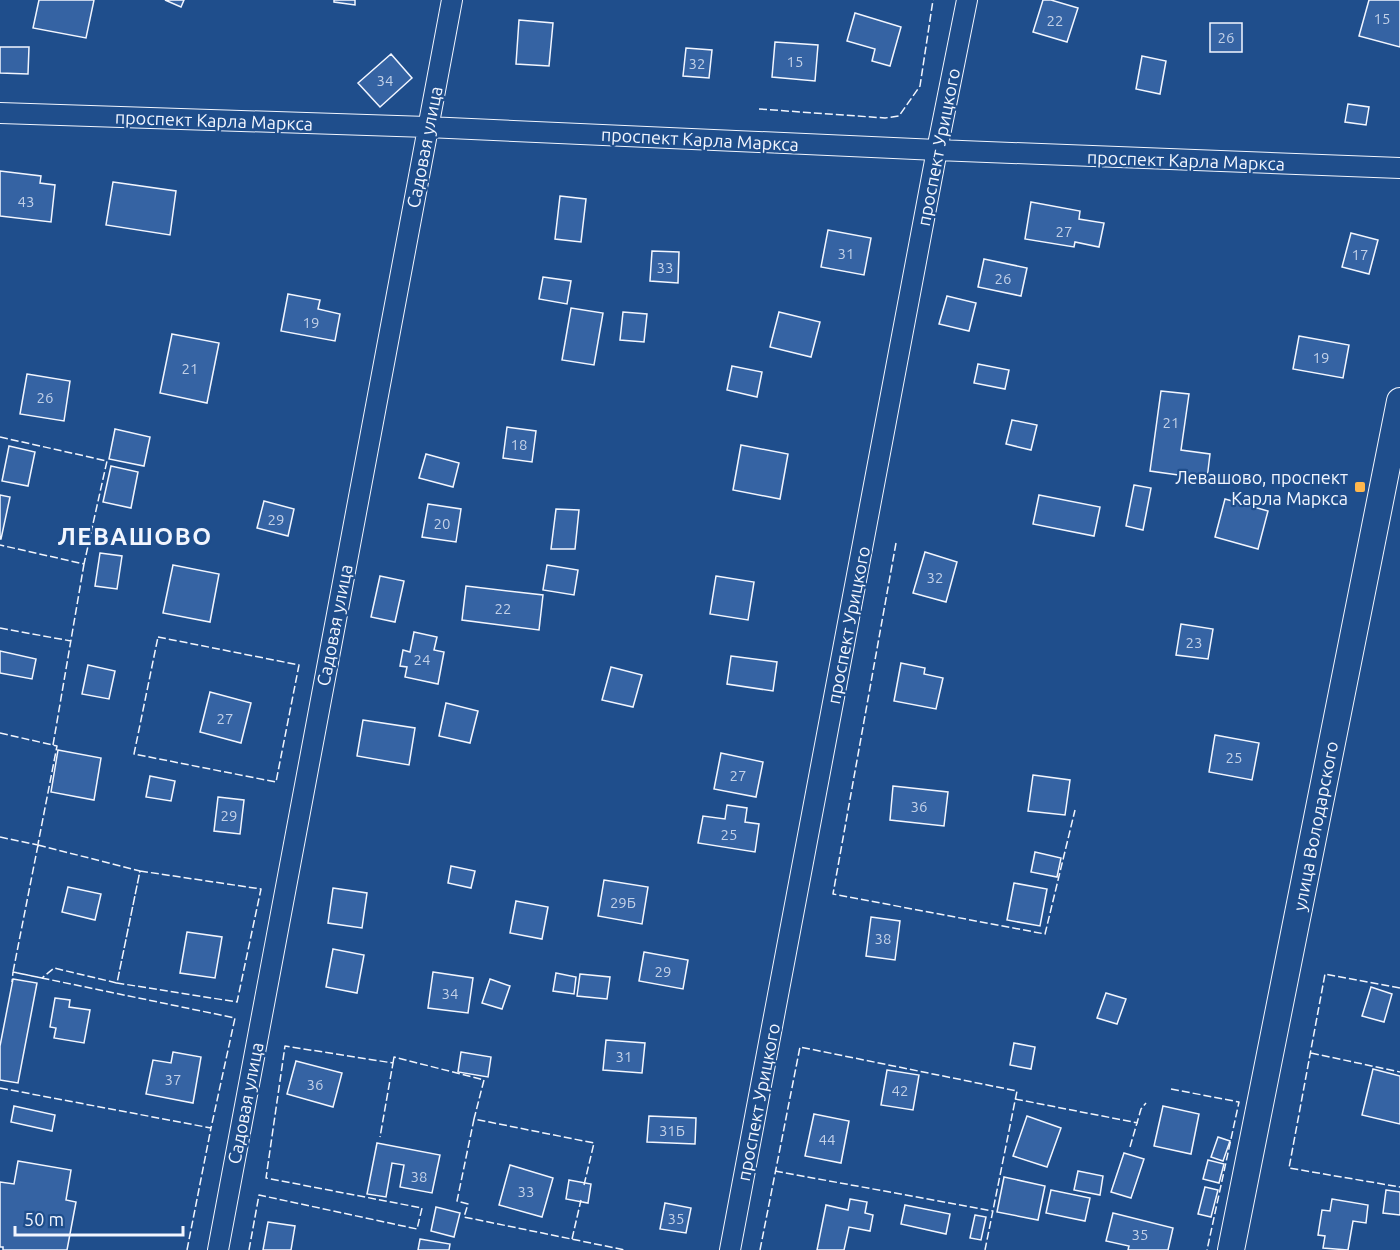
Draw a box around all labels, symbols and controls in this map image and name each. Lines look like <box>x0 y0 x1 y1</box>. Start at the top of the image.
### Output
house number: 15 <box>1374 10 1390 27</box>
house number: 22 <box>1047 12 1063 29</box>
house number: 26 <box>1218 29 1234 46</box>
house number: 15 <box>787 53 803 70</box>
house number: 32 <box>689 55 705 72</box>
street label: проспект Урицкого <box>913 66 963 228</box>
house number: 34 <box>377 72 393 89</box>
street label: Садовая улица <box>402 84 446 210</box>
street label: проспект Карла Маркса <box>115 107 313 133</box>
street label: проспект Карла Маркса <box>601 124 799 154</box>
street label: проспект Карла Маркса <box>1087 147 1285 173</box>
house number: 43 <box>18 193 34 210</box>
house number: 27 <box>1056 223 1072 240</box>
house number: 31 <box>838 245 854 262</box>
house number: 17 <box>1352 246 1368 263</box>
house number: 33 <box>657 259 673 276</box>
house number: 26 <box>995 270 1011 287</box>
house number: 19 <box>303 314 319 331</box>
house number: 19 <box>1313 349 1329 366</box>
house number: 21 <box>182 360 198 377</box>
house number: 26 <box>37 389 53 406</box>
house number: 21 <box>1163 414 1179 431</box>
house number: 18 <box>511 436 527 453</box>
place label: Левашово, проспект Карла Маркса <box>1175 467 1348 508</box>
marker: Левашово, проспект Карла Маркса <box>1353 480 1367 494</box>
house number: 29 <box>268 511 284 528</box>
house number: 20 <box>434 515 450 532</box>
district label: ЛЕВАШОВО <box>57 523 213 550</box>
street label: проспект Урицкого <box>823 544 873 706</box>
street label: Садовая улица <box>312 562 356 688</box>
house number: 32 <box>927 569 943 586</box>
house number: 22 <box>495 600 511 617</box>
house number: 23 <box>1186 634 1202 651</box>
house number: 24 <box>414 651 430 668</box>
house number: 27 <box>217 710 233 727</box>
street label: улица Володарского <box>1289 740 1341 912</box>
house number: 25 <box>1226 749 1242 766</box>
house number: 27 <box>730 767 746 784</box>
house number: 36 <box>911 798 927 815</box>
house number: 29 <box>221 807 237 824</box>
house number: 25 <box>721 826 737 843</box>
house number: 29Б <box>610 894 636 911</box>
house number: 38 <box>875 930 891 947</box>
house number: 29 <box>655 963 671 980</box>
house number: 34 <box>442 985 458 1002</box>
street label: проспект Урицкого <box>733 1021 783 1183</box>
street label: Садовая улица <box>223 1040 267 1166</box>
house number: 31 <box>616 1048 632 1065</box>
house number: 37 <box>165 1071 181 1088</box>
house number: 36 <box>307 1076 323 1093</box>
house number: 42 <box>892 1082 908 1099</box>
house number: 31Б <box>659 1122 685 1139</box>
house number: 44 <box>819 1131 835 1148</box>
house number: 38 <box>411 1168 427 1185</box>
house number: 33 <box>518 1183 534 1200</box>
scale bar <box>15 1199 183 1237</box>
text: 50 m <box>24 1209 64 1229</box>
house number: 35 <box>668 1210 684 1227</box>
house number: 35 <box>1132 1226 1148 1243</box>

